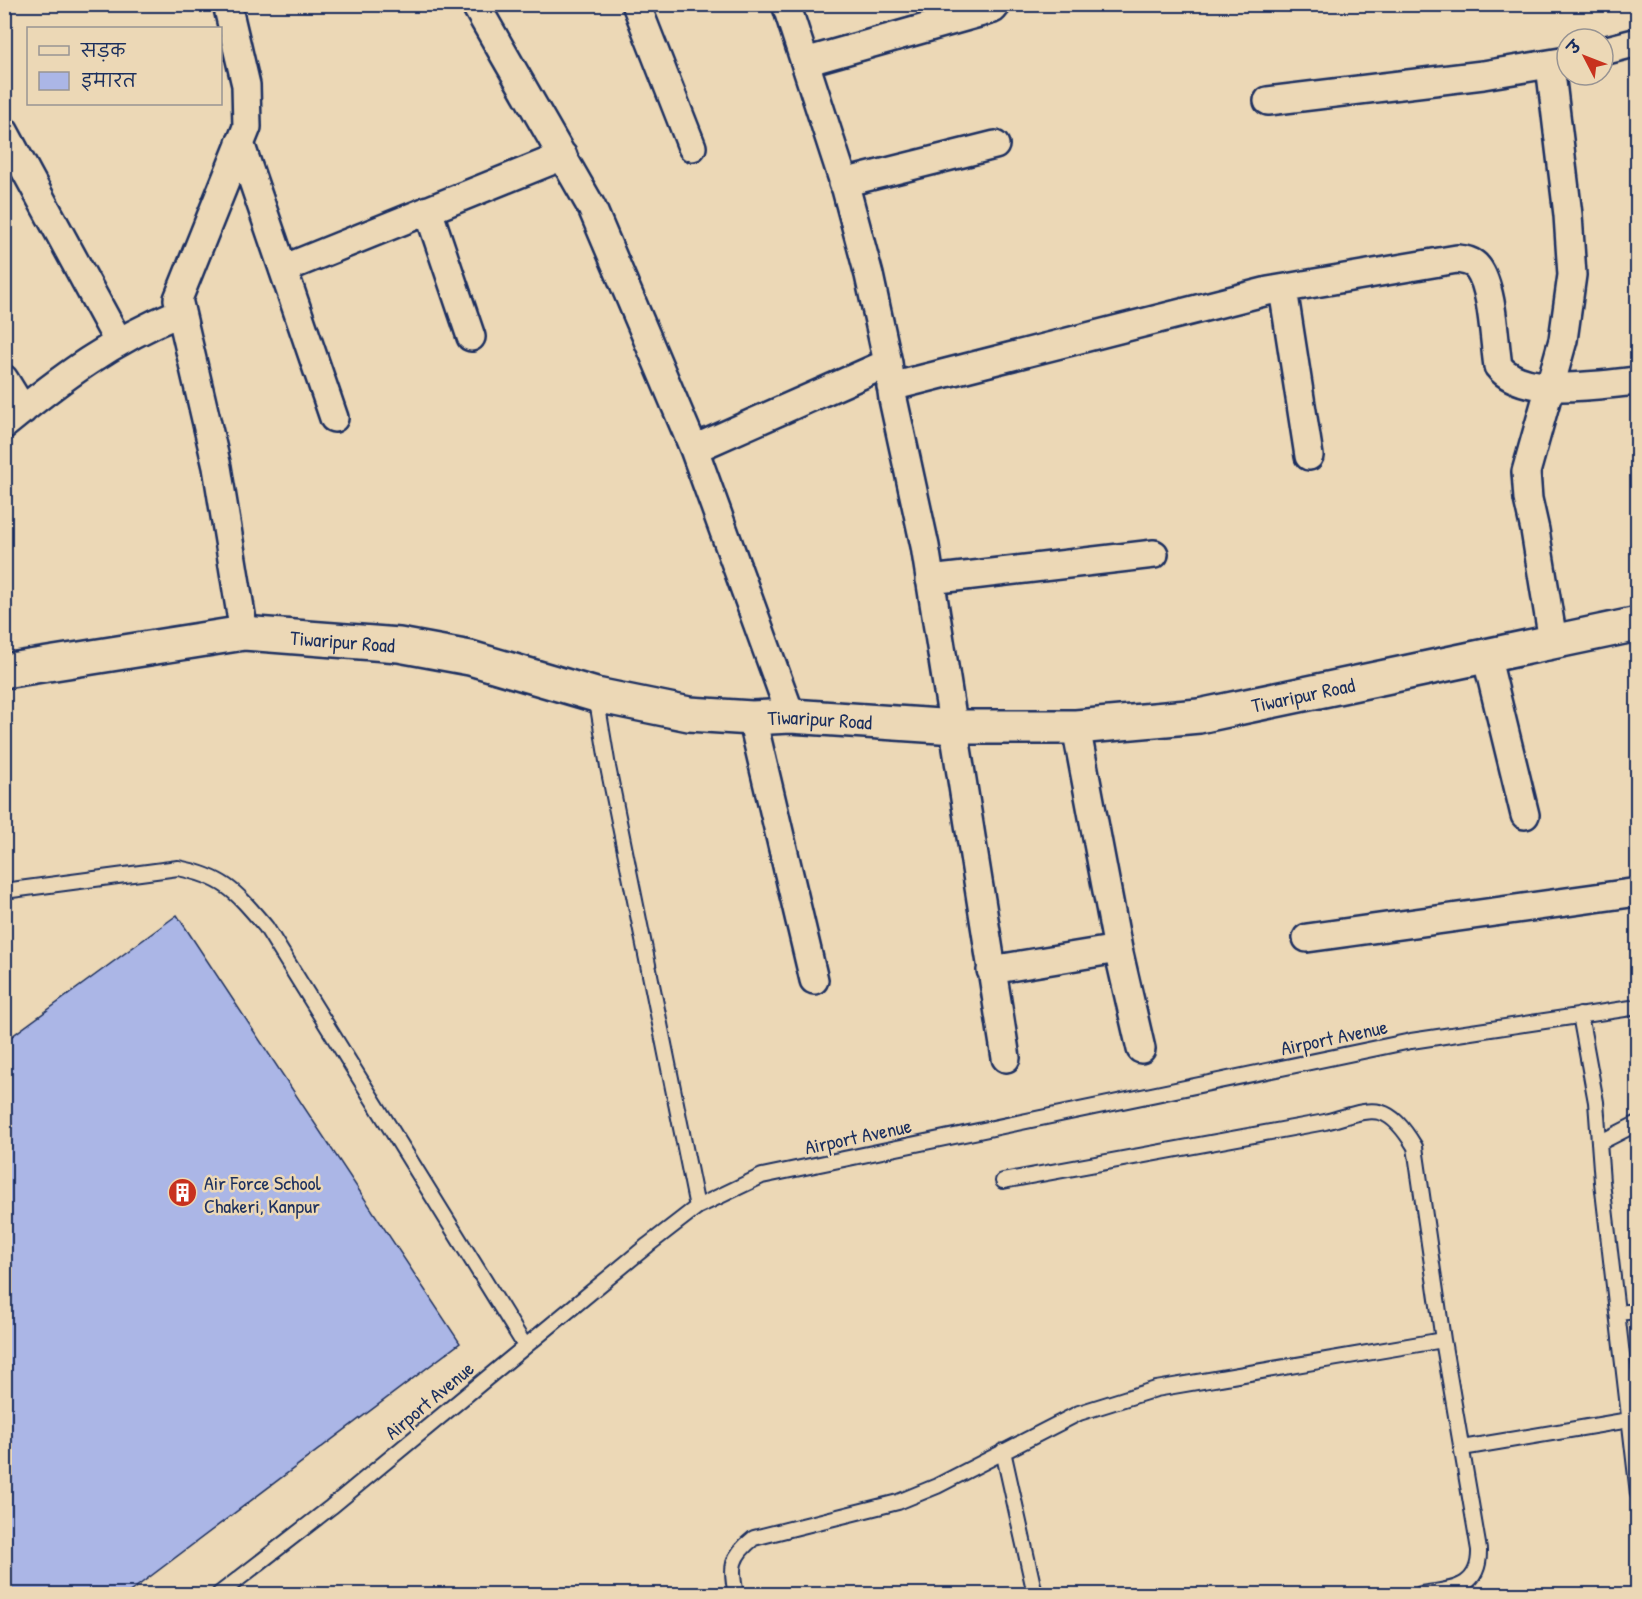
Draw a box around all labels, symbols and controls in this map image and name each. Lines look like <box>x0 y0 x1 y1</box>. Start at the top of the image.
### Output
legend <box>27 27 222 105</box>
north arrow <box>1555 27 1615 87</box>
text: उ <box>1561 35 1586 60</box>
text: सड़क <box>80 38 126 63</box>
text: इमारत <box>81 68 137 93</box>
street label: Tiwaripur Road <box>289 623 396 658</box>
street label: Tiwaripur Road <box>1249 670 1357 718</box>
street label: Tiwaripur Road <box>767 703 873 735</box>
street label: Airport Avenue <box>1278 1013 1390 1061</box>
street label: Airport Avenue <box>802 1112 914 1160</box>
place label: Air Force School Chakeri, Kanpur <box>204 1169 322 1219</box>
building icon: Air Force School Chakeri, Kanpur <box>167 1177 199 1209</box>
street label: Airport Avenue <box>379 1355 479 1445</box>

